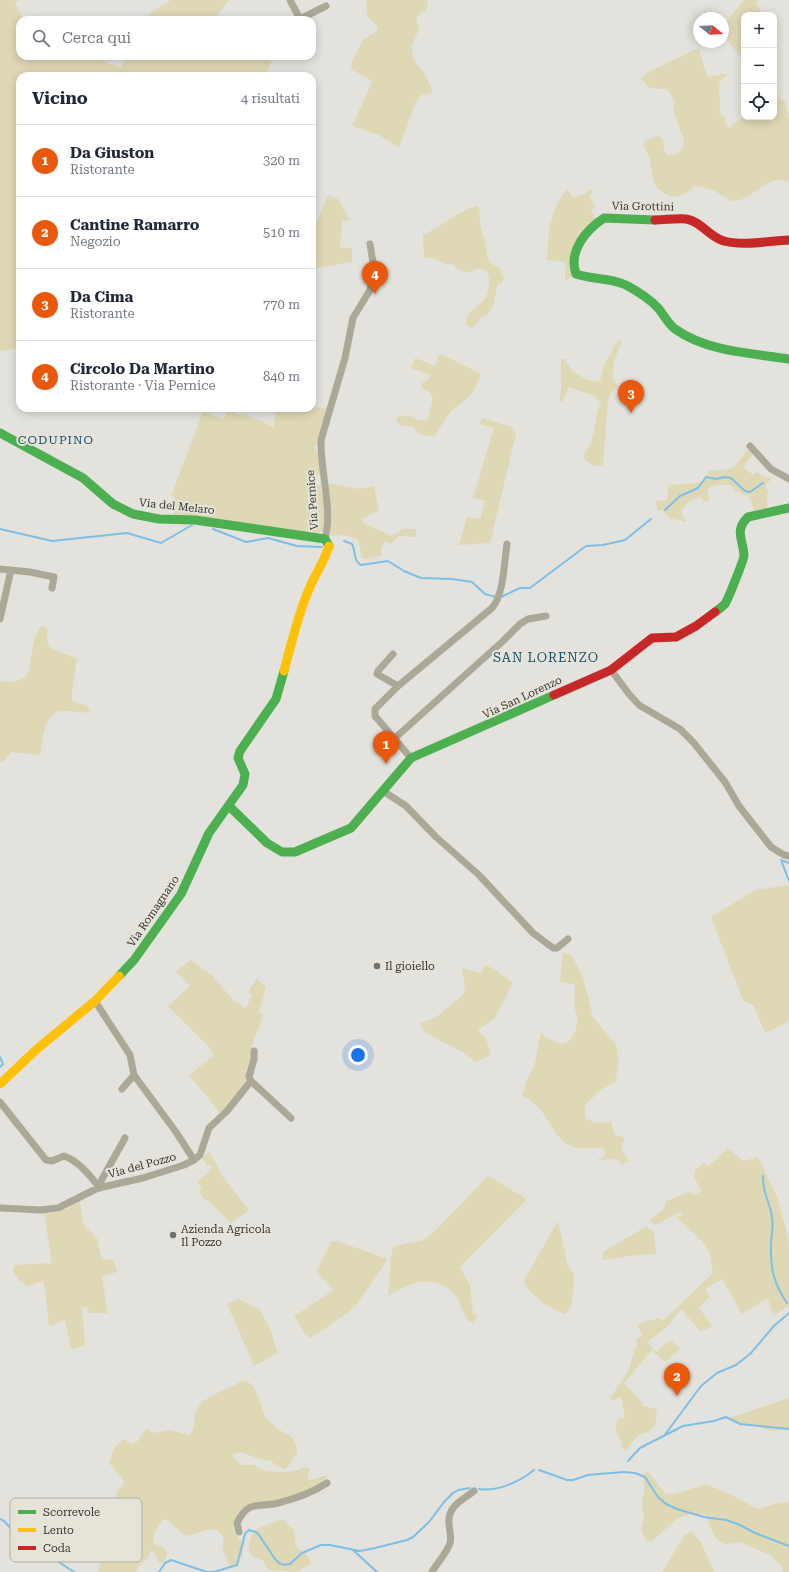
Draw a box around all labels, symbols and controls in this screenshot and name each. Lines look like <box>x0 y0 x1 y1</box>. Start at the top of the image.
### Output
north arrow <box>693 12 729 48</box>
map controls <box>741 12 777 120</box>
button: + <box>741 12 777 48</box>
search box <box>16 16 316 60</box>
icon: search <box>30 27 52 49</box>
text: Cerca qui <box>62 29 131 47</box>
button: − <box>741 48 777 84</box>
button: locate <box>741 84 777 120</box>
text: Vicino <box>32 88 88 108</box>
text: 4 risultati <box>241 91 300 106</box>
text: Da Giuston <box>70 144 154 162</box>
text: 1 <box>41 153 49 168</box>
text: 320 m <box>263 153 300 168</box>
text: Ristorante <box>70 162 135 177</box>
street label: Via Grottini <box>612 199 675 214</box>
text: Cantine Ramarro <box>70 216 200 234</box>
text: 2 <box>41 225 49 240</box>
text: 510 m <box>263 225 300 240</box>
text: Negozio <box>70 234 121 249</box>
pin: 4 <box>362 261 388 294</box>
text: Da Cima <box>70 288 133 306</box>
text: 3 <box>41 297 49 312</box>
text: 770 m <box>263 297 300 312</box>
text: Ristorante <box>70 306 135 321</box>
text: Circolo Da Martino <box>70 360 215 378</box>
text: 4 <box>41 369 49 384</box>
text: 840 m <box>263 369 300 384</box>
text: Ristorante · Via Pernice <box>70 378 216 393</box>
pin: 3 <box>618 380 644 413</box>
district label: CODUPINO <box>18 433 94 447</box>
street label: Via Pernice <box>304 470 321 530</box>
street label: Via del Melaro <box>139 496 216 517</box>
district label: SAN LORENZO <box>493 650 599 665</box>
street label: Via San Lorenzo <box>481 673 564 721</box>
pin: 1 <box>373 731 399 764</box>
street label: Via Romagnano <box>125 873 182 949</box>
place label: Il gioiello <box>385 960 435 973</box>
marker: Il gioiello <box>372 961 382 971</box>
your location <box>348 1045 368 1065</box>
street label: Via del Pozzo <box>107 1150 178 1181</box>
place label: Azienda Agricola Il Pozzo <box>181 1223 271 1249</box>
marker: Azienda Agricola Il Pozzo <box>168 1230 178 1240</box>
pin: 2 <box>664 1363 690 1396</box>
legend <box>10 1498 142 1562</box>
text: Scorrevole <box>43 1506 100 1519</box>
text: Lento <box>43 1524 74 1537</box>
text: Coda <box>43 1542 71 1555</box>

